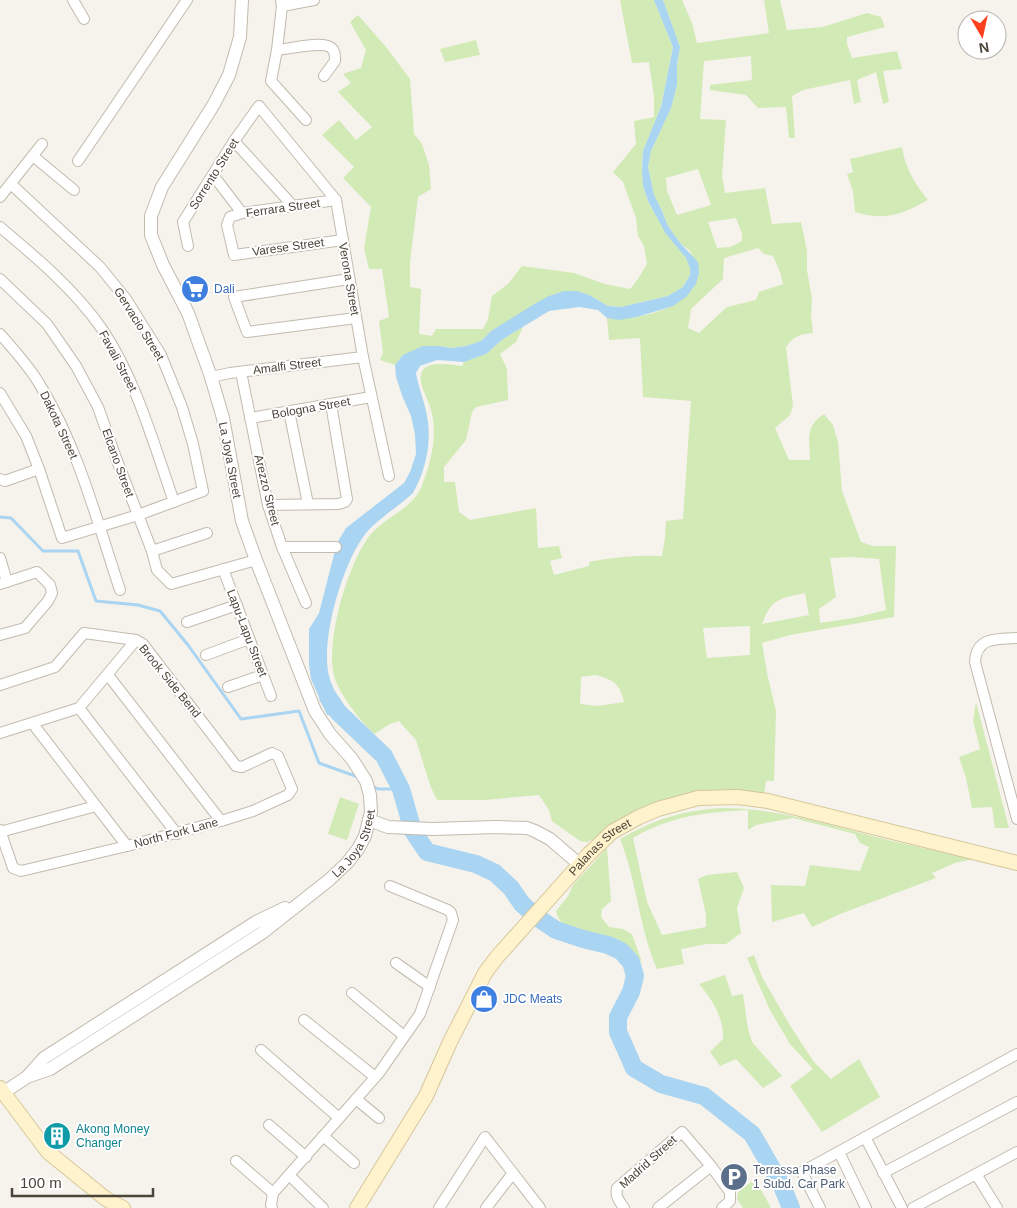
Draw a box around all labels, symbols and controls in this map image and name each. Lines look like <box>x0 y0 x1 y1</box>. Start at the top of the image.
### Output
north arrow <box>957 10 1007 60</box>
text: N <box>978 39 990 57</box>
street label: Sorrento Street <box>187 135 242 212</box>
street label: Ferrara Street <box>245 196 322 220</box>
street label: Varese Street <box>251 235 326 259</box>
street label: Verona Street <box>336 242 362 317</box>
supermarket icon: Dali <box>180 274 210 304</box>
place label: Dali <box>214 282 235 296</box>
street label: Gervacio Street <box>111 285 167 364</box>
street label: Favali Street <box>96 328 140 395</box>
street label: Amalfi Street <box>252 355 323 377</box>
street label: Dakota Street <box>37 389 81 462</box>
street label: Bologna Street <box>271 394 352 422</box>
street label: La Joya Street <box>216 421 244 500</box>
street label: Elcano Street <box>99 427 137 500</box>
street label: Arezzo Street <box>251 453 283 528</box>
street label: Lapu-Lapu Street <box>224 587 270 679</box>
street label: Brook Side Bend <box>136 642 204 720</box>
street label: La Joya Street <box>329 809 378 880</box>
street label: North Fork Lane <box>132 815 220 851</box>
street label: Palanas Street <box>566 816 634 878</box>
shop icon: JDC Meats <box>469 984 499 1014</box>
place label: JDC Meats <box>503 992 562 1006</box>
building icon: Akong Money Changer <box>42 1121 72 1151</box>
place label: Akong Money Changer <box>76 1122 149 1150</box>
street label: Madrid Street <box>617 1132 680 1191</box>
parking icon: Terrassa Phase 1 Subd. Car Park <box>719 1162 749 1192</box>
place label: Terrassa Phase 1 Subd. Car Park <box>753 1163 846 1191</box>
scale bar <box>12 1166 154 1198</box>
text: 100 m <box>20 1174 62 1191</box>

